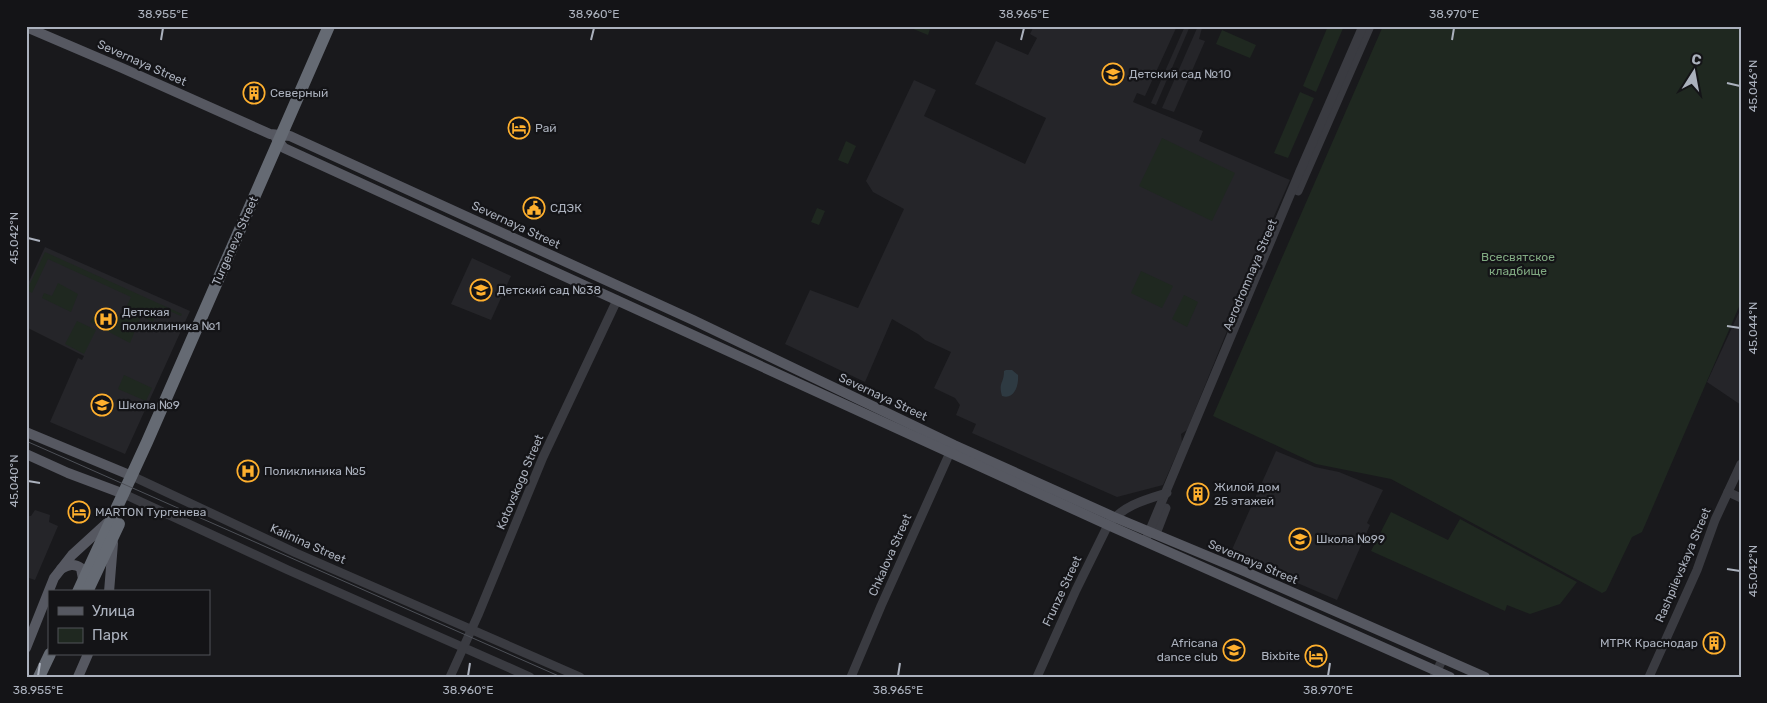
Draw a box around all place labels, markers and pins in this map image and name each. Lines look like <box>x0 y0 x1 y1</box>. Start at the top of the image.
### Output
school or university icon: Детский сад №10 <box>1101 62 1125 86</box>
place label: Детский сад №10 <box>1129 67 1231 81</box>
building icon: Северный <box>242 81 266 105</box>
place label: Северный <box>270 86 328 100</box>
hotel icon: Рай <box>507 116 531 140</box>
place label: Рай <box>535 121 557 135</box>
public building icon: СДЭК <box>522 196 546 220</box>
place label: СДЭК <box>550 201 582 215</box>
school or university icon: Детский сад №38 <box>469 278 493 302</box>
place label: Детский сад №38 <box>497 283 601 297</box>
place label: Детская поликлиника №1 <box>122 305 220 333</box>
hospital icon: Детская поликлиника №1 <box>94 307 118 331</box>
school or university icon: Школа №9 <box>90 393 114 417</box>
place label: Школа №9 <box>118 398 180 412</box>
hospital icon: Поликлиника №5 <box>236 459 260 483</box>
place label: Поликлиника №5 <box>264 464 366 478</box>
place label: Жилой дом 25 этажей <box>1214 480 1280 508</box>
building icon: Жилой дом 25 этажей <box>1186 482 1210 506</box>
hotel icon: MARTON Тургенева <box>67 500 91 524</box>
place label: MARTON Тургенева <box>95 505 206 519</box>
school or university icon: Школа №99 <box>1288 527 1312 551</box>
place label: Школа №99 <box>1316 532 1385 546</box>
building icon: МТРК Краснодар <box>1702 631 1726 655</box>
place label: Africana dance club <box>1157 636 1218 664</box>
place label: МТРК Краснодар <box>1600 636 1698 650</box>
school or university icon: Africana dance club <box>1222 638 1246 662</box>
hotel icon: Bixbite <box>1304 644 1328 668</box>
place label: Bixbite <box>1261 649 1300 663</box>

